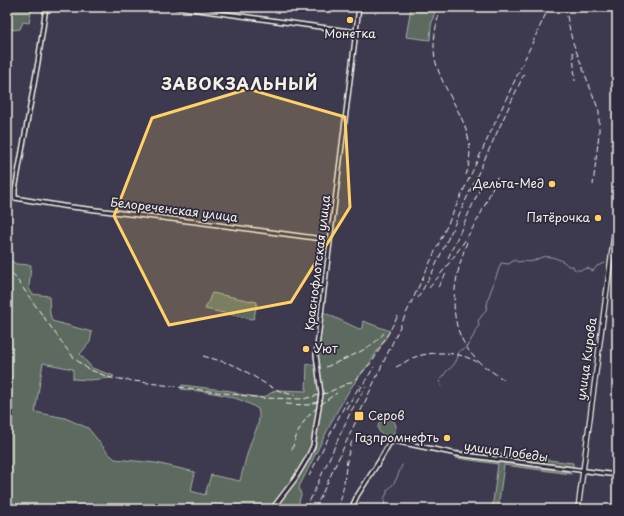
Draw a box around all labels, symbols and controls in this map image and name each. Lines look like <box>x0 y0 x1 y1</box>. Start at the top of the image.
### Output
marker: Монетка <box>345 15 355 25</box>
place label: Монетка <box>324 24 376 42</box>
district label: ЗАВОКЗАЛЬНЫЙ <box>161 71 318 95</box>
place label: Дельта-Мед <box>472 174 544 192</box>
marker: Дельта-Мед <box>547 179 557 189</box>
street label: Белореченская улица <box>109 192 239 226</box>
street label: Краснофлотская улица <box>300 194 334 332</box>
place label: Пятёрочка <box>527 208 590 226</box>
marker: Пятёрочка <box>593 213 603 223</box>
street label: улица Кирова <box>571 316 601 401</box>
place label: Уют <box>314 339 338 357</box>
marker: Уют <box>301 344 311 354</box>
place label: Серов <box>368 406 404 424</box>
marker: Серов <box>353 410 365 422</box>
place label: Газпромнефть <box>355 428 440 446</box>
marker: Газпромнефть <box>442 433 452 443</box>
street label: улица Победы <box>463 436 549 466</box>

